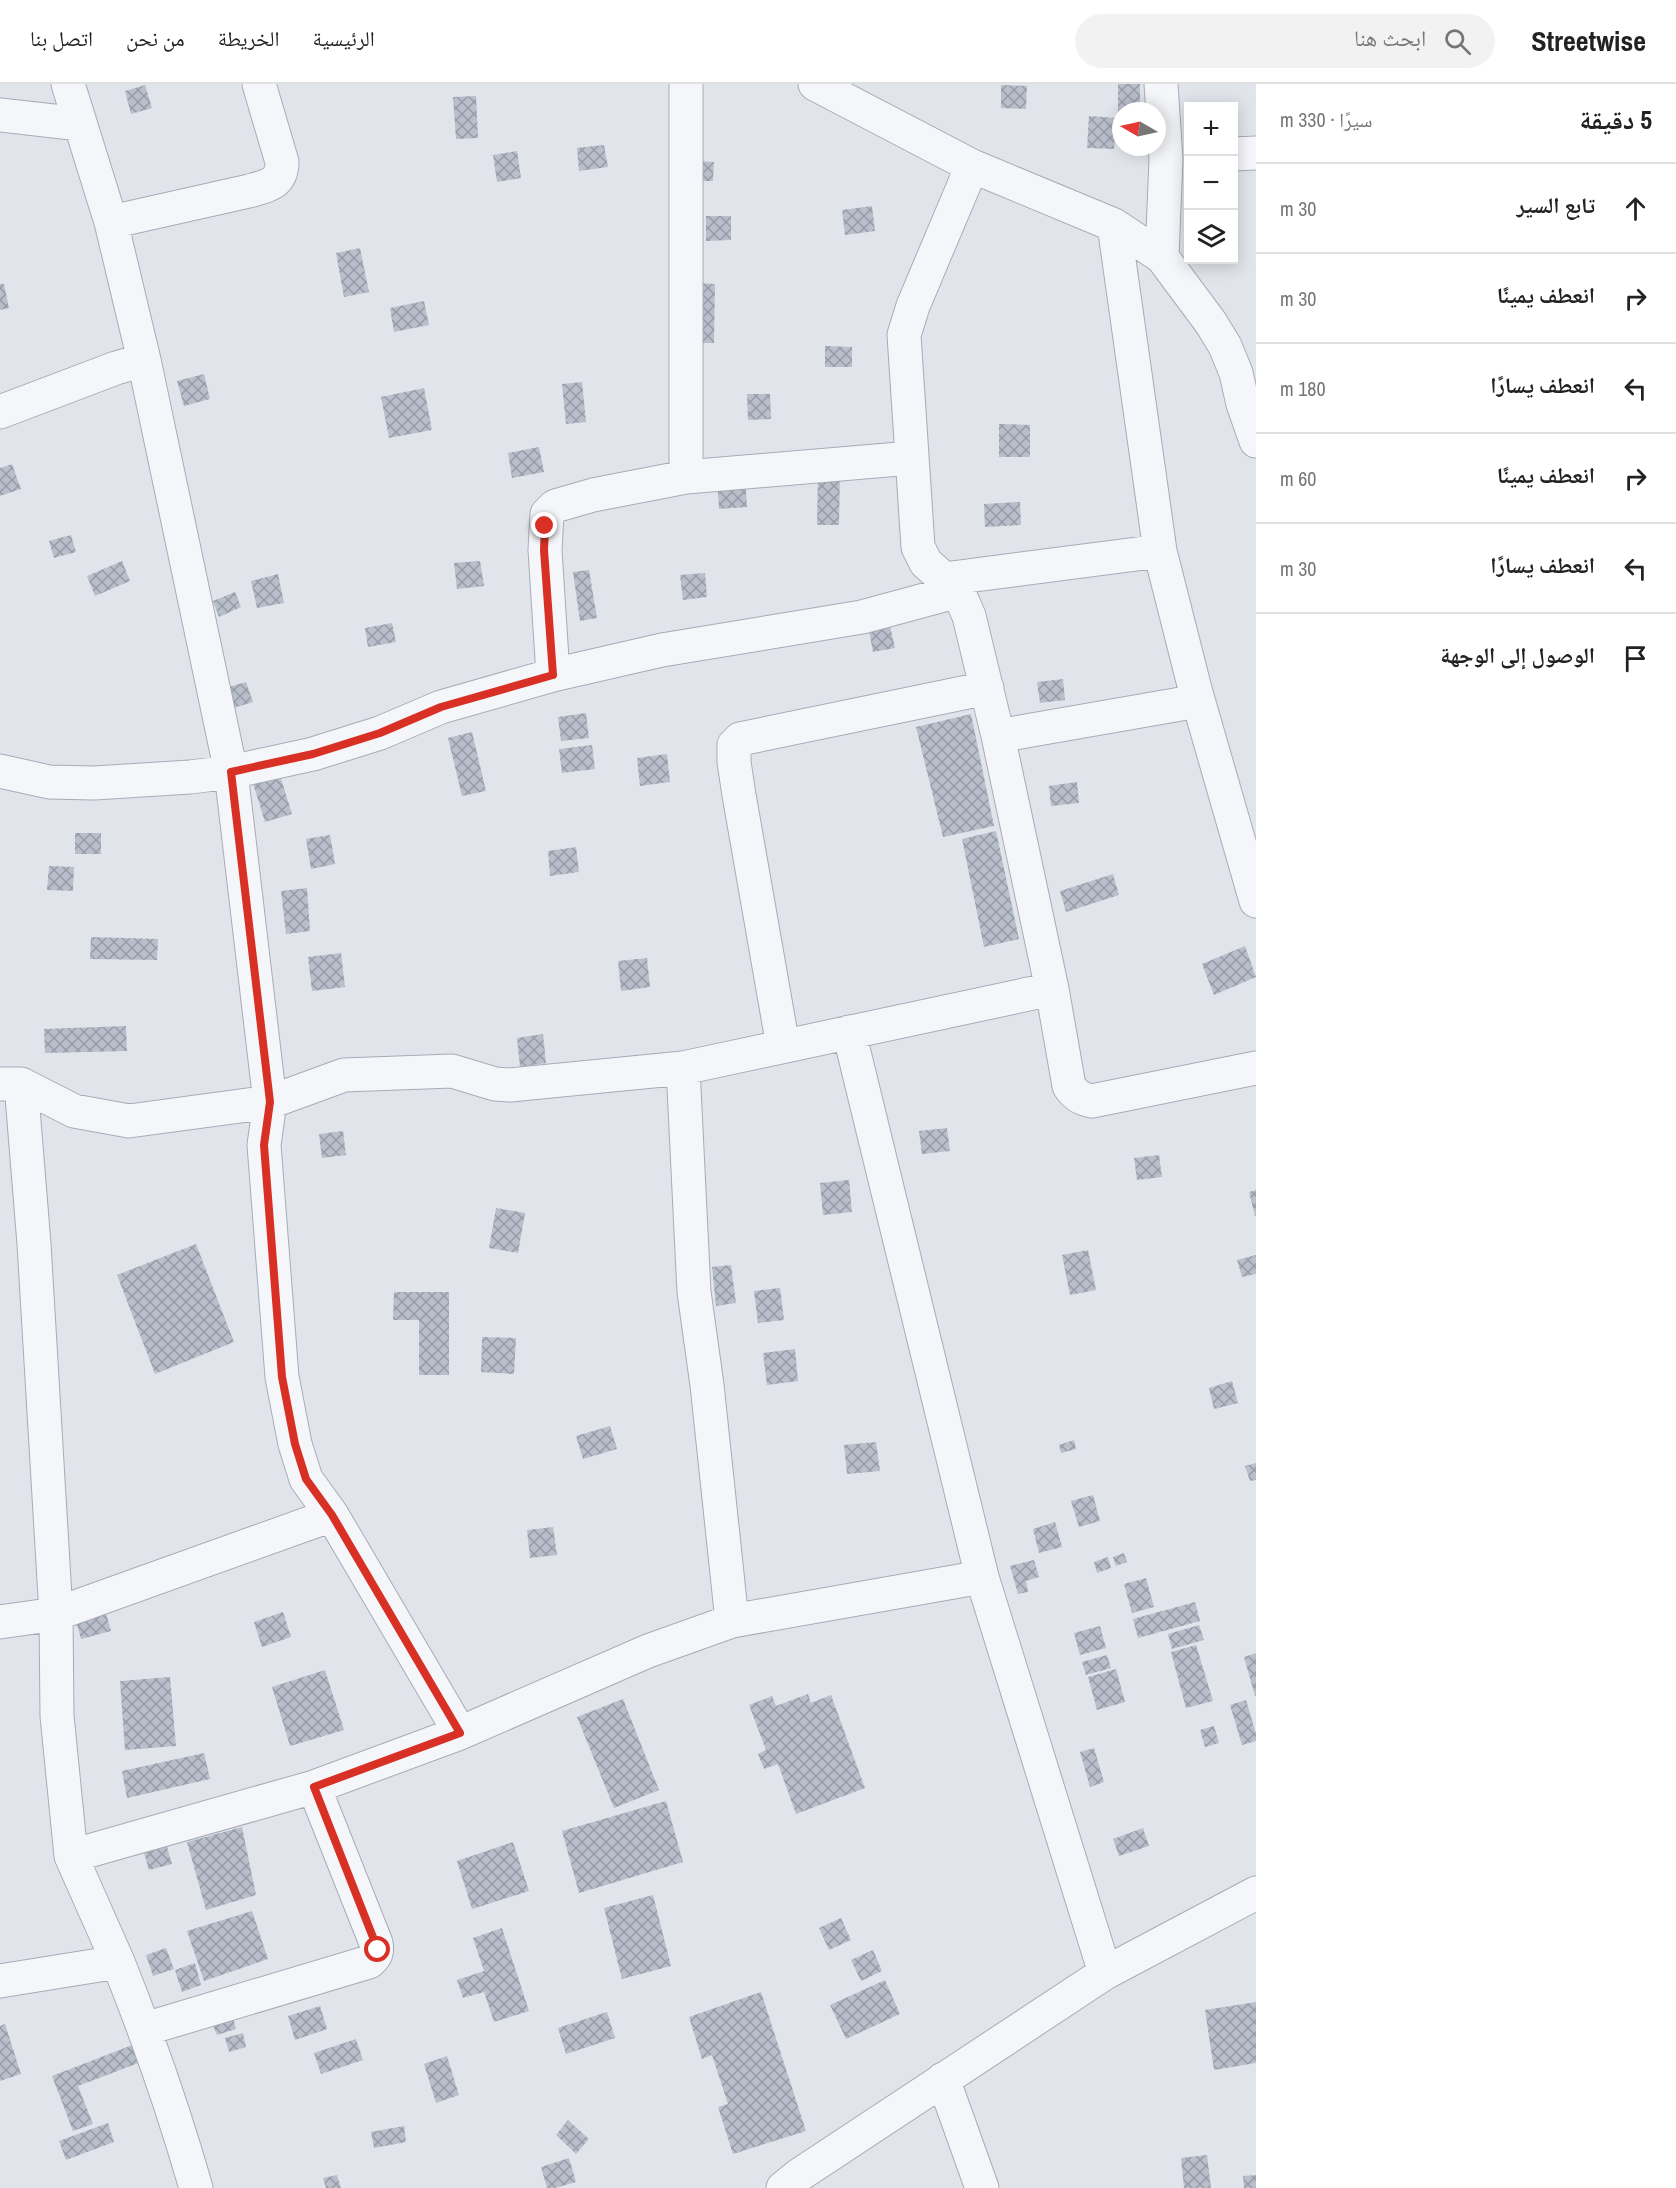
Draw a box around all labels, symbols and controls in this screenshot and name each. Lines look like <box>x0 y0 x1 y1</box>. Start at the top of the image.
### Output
search box <box>1075 14 1495 68</box>
text: Streetwise <box>1531 22 1646 60</box>
text: ابحث هنا <box>1354 23 1426 53</box>
text: اتصل بنا <box>30 24 93 53</box>
text: من نحن <box>126 24 185 53</box>
text: الخريطة <box>218 24 280 53</box>
text: الرئيسية <box>313 24 375 53</box>
icon: search <box>1441 25 1474 58</box>
north arrow <box>1112 102 1166 156</box>
map controls <box>1184 102 1238 264</box>
button: + <box>1184 102 1238 156</box>
text: 5 دقيقة <box>1580 102 1652 137</box>
text: سيرًا · 330 m <box>1280 106 1373 133</box>
button: − <box>1184 156 1238 210</box>
text: تابع السير <box>1517 190 1595 220</box>
icon: ahead <box>1619 192 1652 225</box>
text: 30 m <box>1280 195 1316 222</box>
button: layers <box>1184 210 1238 264</box>
text: انعطف يمينًا <box>1497 280 1595 310</box>
icon: right <box>1619 282 1652 315</box>
text: 30 m <box>1280 285 1316 312</box>
text: انعطف يسارًا <box>1490 370 1595 400</box>
icon: left <box>1619 372 1652 405</box>
text: 180 m <box>1280 375 1326 402</box>
text: انعطف يمينًا <box>1497 460 1595 490</box>
icon: right <box>1619 462 1652 495</box>
text: 60 m <box>1280 465 1316 492</box>
route end <box>531 512 557 538</box>
text: انعطف يسارًا <box>1490 550 1595 580</box>
icon: left <box>1619 552 1652 585</box>
text: 30 m <box>1280 555 1316 582</box>
text: الوصول إلى الوجهة <box>1440 640 1595 670</box>
icon: arrive <box>1619 642 1652 675</box>
route start <box>364 1936 390 1962</box>

